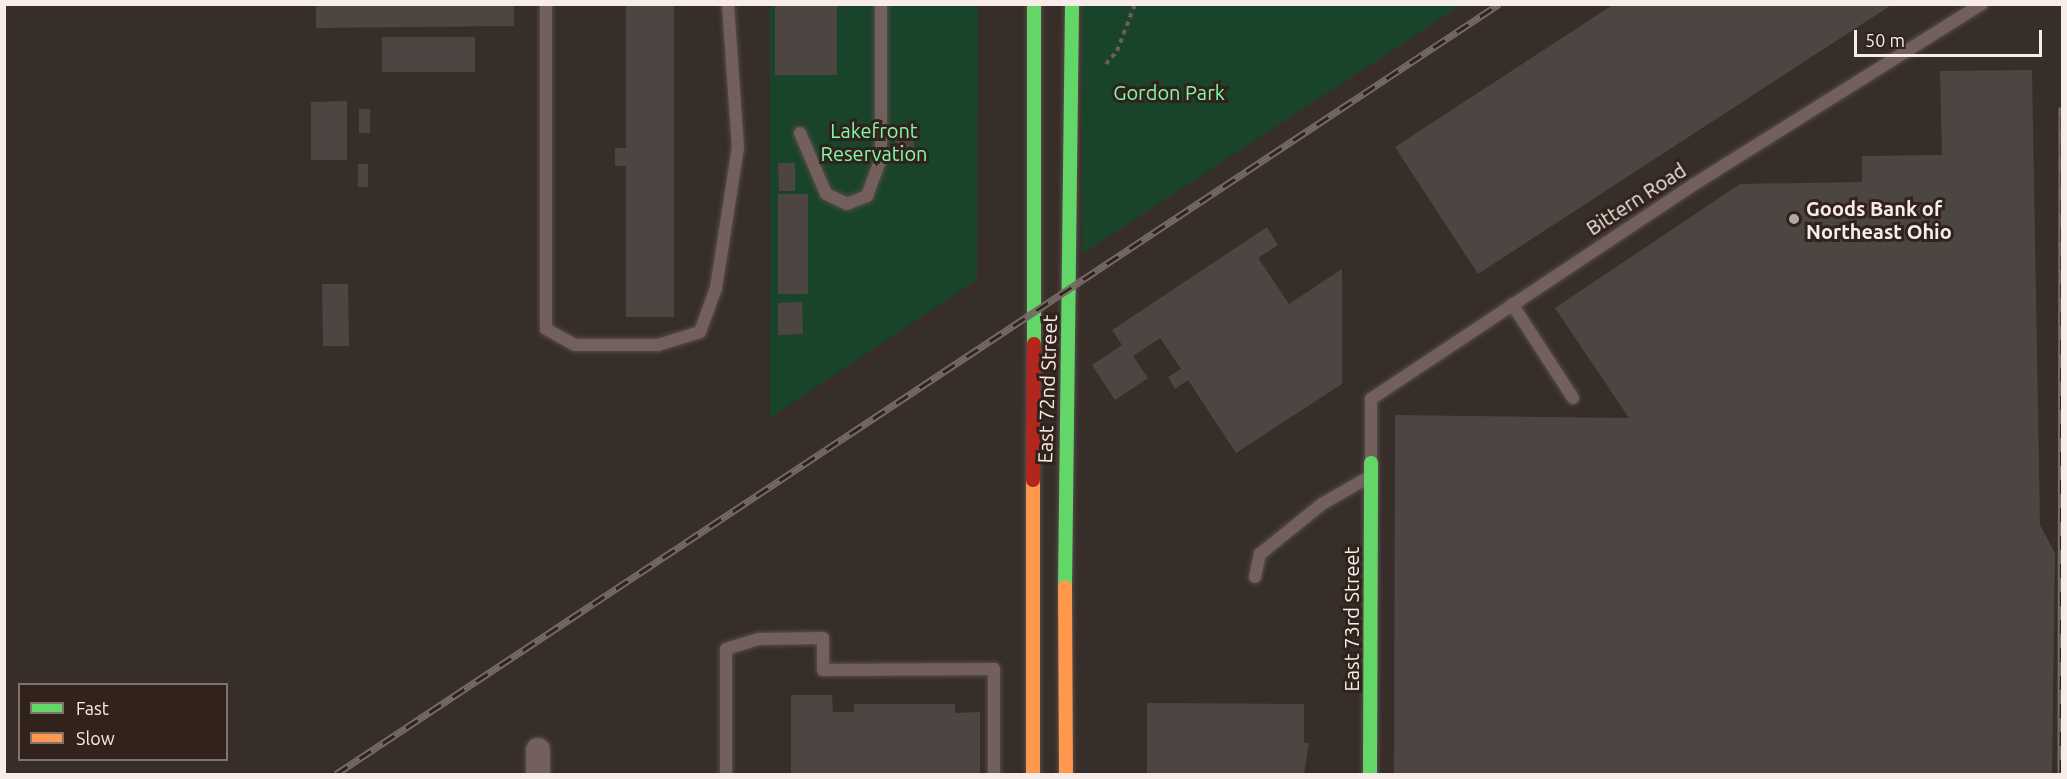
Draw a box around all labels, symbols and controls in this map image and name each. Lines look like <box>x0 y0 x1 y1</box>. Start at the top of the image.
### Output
scale bar <box>1857 18 2044 56</box>
text: 50 m <box>1865 30 1905 50</box>
park label: Gordon Park <box>1113 80 1225 104</box>
park label: Lakefront Reservation <box>820 119 928 166</box>
street label: Bittern Road <box>1582 158 1690 240</box>
place label: Goods Bank of Northeast Ohio <box>1806 196 1952 243</box>
marker: Goods Bank of Northeast Ohio <box>1787 212 1801 226</box>
street label: East 72nd Street <box>1032 314 1062 464</box>
street label: East 73rd Street <box>1339 547 1363 691</box>
legend <box>18 683 228 761</box>
text: Fast <box>76 698 109 718</box>
text: Slow <box>76 728 115 748</box>

